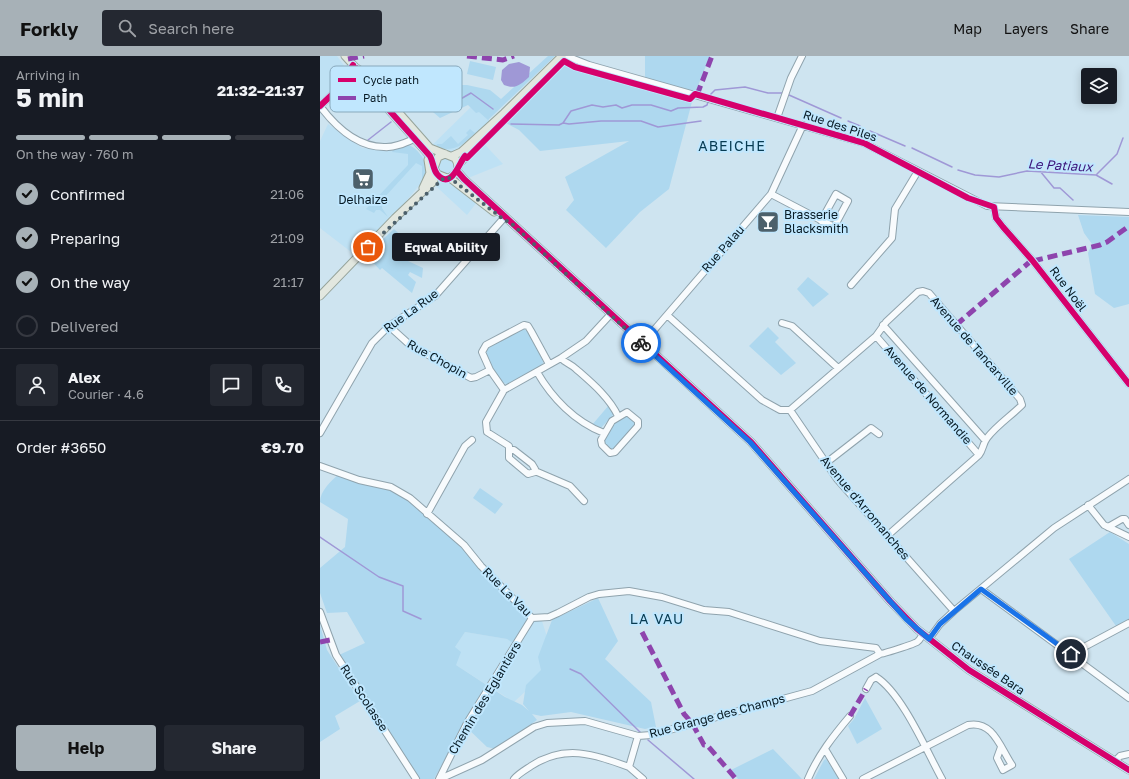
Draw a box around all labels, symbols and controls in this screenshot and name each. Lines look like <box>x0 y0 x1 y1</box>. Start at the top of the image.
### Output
search box <box>102 10 382 46</box>
text: Forkly <box>20 17 78 40</box>
icon: search <box>116 17 138 39</box>
text: Search here <box>148 19 234 37</box>
text: Map <box>953 20 982 37</box>
text: Layers <box>1004 20 1048 37</box>
text: Share <box>1070 20 1109 37</box>
legend <box>330 66 462 112</box>
text: Arriving in <box>16 67 80 83</box>
map controls <box>1081 68 1117 104</box>
button: layers <box>1081 68 1117 104</box>
text: Cycle path <box>363 73 419 86</box>
text: 21:32–21:37 <box>217 81 304 99</box>
text: 5 min <box>16 82 84 113</box>
text: Path <box>363 91 387 104</box>
street label: Rue des Piles <box>801 106 879 145</box>
district label: ABEICHE <box>698 137 766 154</box>
text: On the way · 760 m <box>16 146 133 162</box>
water label: Le Patiaux <box>1027 155 1095 175</box>
supermarket icon: Delhaize <box>350 166 376 192</box>
icon: check <box>16 183 38 205</box>
text: Confirmed <box>50 185 125 203</box>
text: 21:06 <box>270 186 304 202</box>
place label: Delhaize <box>338 192 388 207</box>
place label: Brasserie Blacksmith <box>784 207 848 236</box>
bar icon: Brasserie Blacksmith <box>755 209 781 235</box>
street label: Rue Palau <box>698 222 747 275</box>
icon: check <box>16 227 38 249</box>
text: Preparing <box>50 229 120 247</box>
text: 21:09 <box>270 230 304 246</box>
pin <box>351 230 385 264</box>
callout: Eqwal Ability <box>392 233 500 261</box>
icon: bag <box>357 236 379 258</box>
text: Eqwal Ability <box>404 239 488 255</box>
street label: Rue Noël <box>1047 263 1090 314</box>
icon: check <box>16 271 38 293</box>
text: On the way <box>50 273 130 291</box>
text: 21:17 <box>273 274 304 290</box>
street label: Rue La Rue <box>380 286 441 335</box>
street label: Avenue de Tancarville <box>927 293 1021 398</box>
text: Delivered <box>50 317 118 335</box>
courier <box>621 323 661 363</box>
icon: bike <box>630 332 652 354</box>
street label: Rue Chopin <box>405 336 470 381</box>
street label: Avenue de Normandie <box>881 342 975 447</box>
button: person <box>16 364 58 406</box>
button: chat <box>210 364 252 406</box>
button: phone <box>262 364 304 406</box>
text: Alex <box>68 368 101 386</box>
text: Courier · 4.6 <box>68 386 144 402</box>
text: Order #3650 <box>16 438 106 456</box>
text: €9.70 <box>261 438 304 456</box>
street label: Avenue d'Arromanches <box>818 453 913 563</box>
street label: Rue La Vau <box>480 564 535 619</box>
district label: LA VAU <box>630 610 684 627</box>
street label: Chaussée Bara <box>949 637 1028 698</box>
pin <box>1054 637 1088 671</box>
street label: Chemin des Eglantiers <box>445 639 524 757</box>
icon: home <box>1060 643 1082 665</box>
street label: Rue Scolasse <box>337 661 392 734</box>
street label: Rue Grange des Champs <box>647 690 786 741</box>
button: Help <box>16 725 156 771</box>
button: Share <box>164 725 304 771</box>

